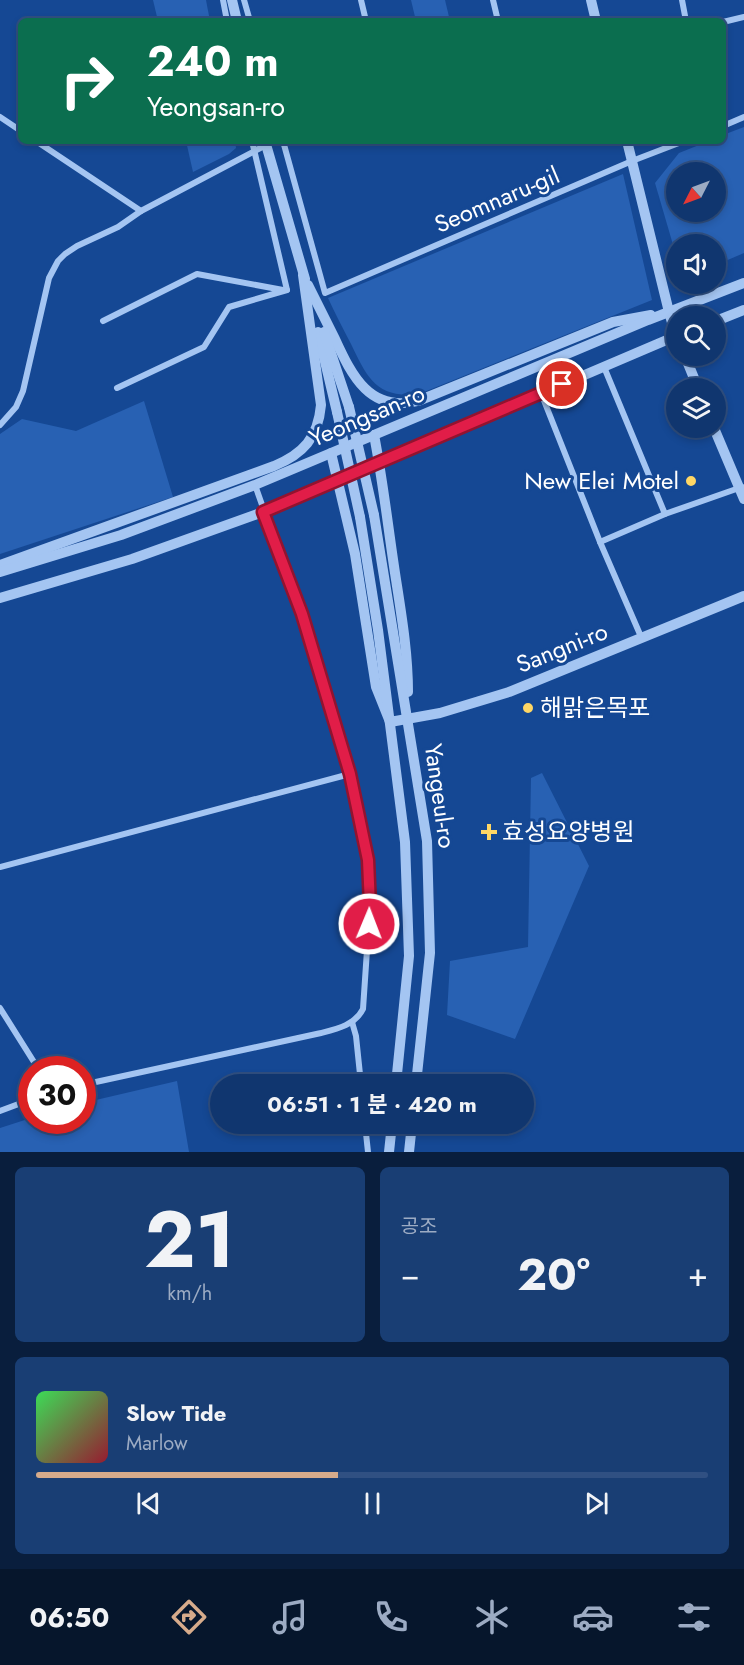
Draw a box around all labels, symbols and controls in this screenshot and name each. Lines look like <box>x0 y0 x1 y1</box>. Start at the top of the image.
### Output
text: 240 m <box>147 31 279 92</box>
icon: right <box>48 42 126 120</box>
text: Yeongsan-ro <box>147 87 285 126</box>
street label: Seomnaru-gil <box>429 157 565 242</box>
north arrow <box>666 162 726 222</box>
map controls <box>666 162 726 438</box>
button: sound <box>666 234 726 294</box>
button: search <box>666 306 726 366</box>
pin <box>536 358 587 409</box>
icon: arrive <box>545 367 578 400</box>
street label: Yeongsan-ro <box>304 375 430 456</box>
button: layers <box>666 378 726 438</box>
place label: New Elei Motel <box>524 463 679 498</box>
marker: New Elei Motel <box>684 474 698 488</box>
street label: Sangni-ro <box>511 613 613 682</box>
place label: 해맑은목포 <box>540 690 650 725</box>
marker: 해맑은목포 <box>521 701 535 715</box>
street label: Yangeul-ro <box>416 741 465 851</box>
place label: 효성요양병원 <box>502 814 634 849</box>
marker: 효성요양병원 <box>480 823 498 841</box>
position arrow <box>337 892 401 956</box>
speed limit sign: 30 <box>18 1056 96 1134</box>
text: 06:51 · 1 분 · 420 m <box>267 1088 477 1120</box>
text: 21 <box>144 1184 235 1296</box>
text: 공조 <box>401 1212 437 1241</box>
text: 20° <box>518 1242 590 1307</box>
text: − <box>401 1251 420 1298</box>
text: + <box>688 1251 708 1298</box>
text: km/h <box>167 1279 212 1308</box>
text: Slow Tide <box>126 1397 226 1429</box>
text: Marlow <box>126 1429 188 1458</box>
icon: previous <box>132 1487 165 1520</box>
icon: pause <box>356 1487 389 1520</box>
icon: next <box>580 1487 613 1520</box>
icon: directions <box>168 1596 210 1638</box>
icon: music <box>269 1596 311 1638</box>
icon: phone <box>370 1596 412 1638</box>
icon: climate <box>471 1596 513 1638</box>
icon: car <box>572 1596 614 1638</box>
icon: filters <box>673 1596 715 1638</box>
text: 06:50 <box>29 1598 109 1637</box>

